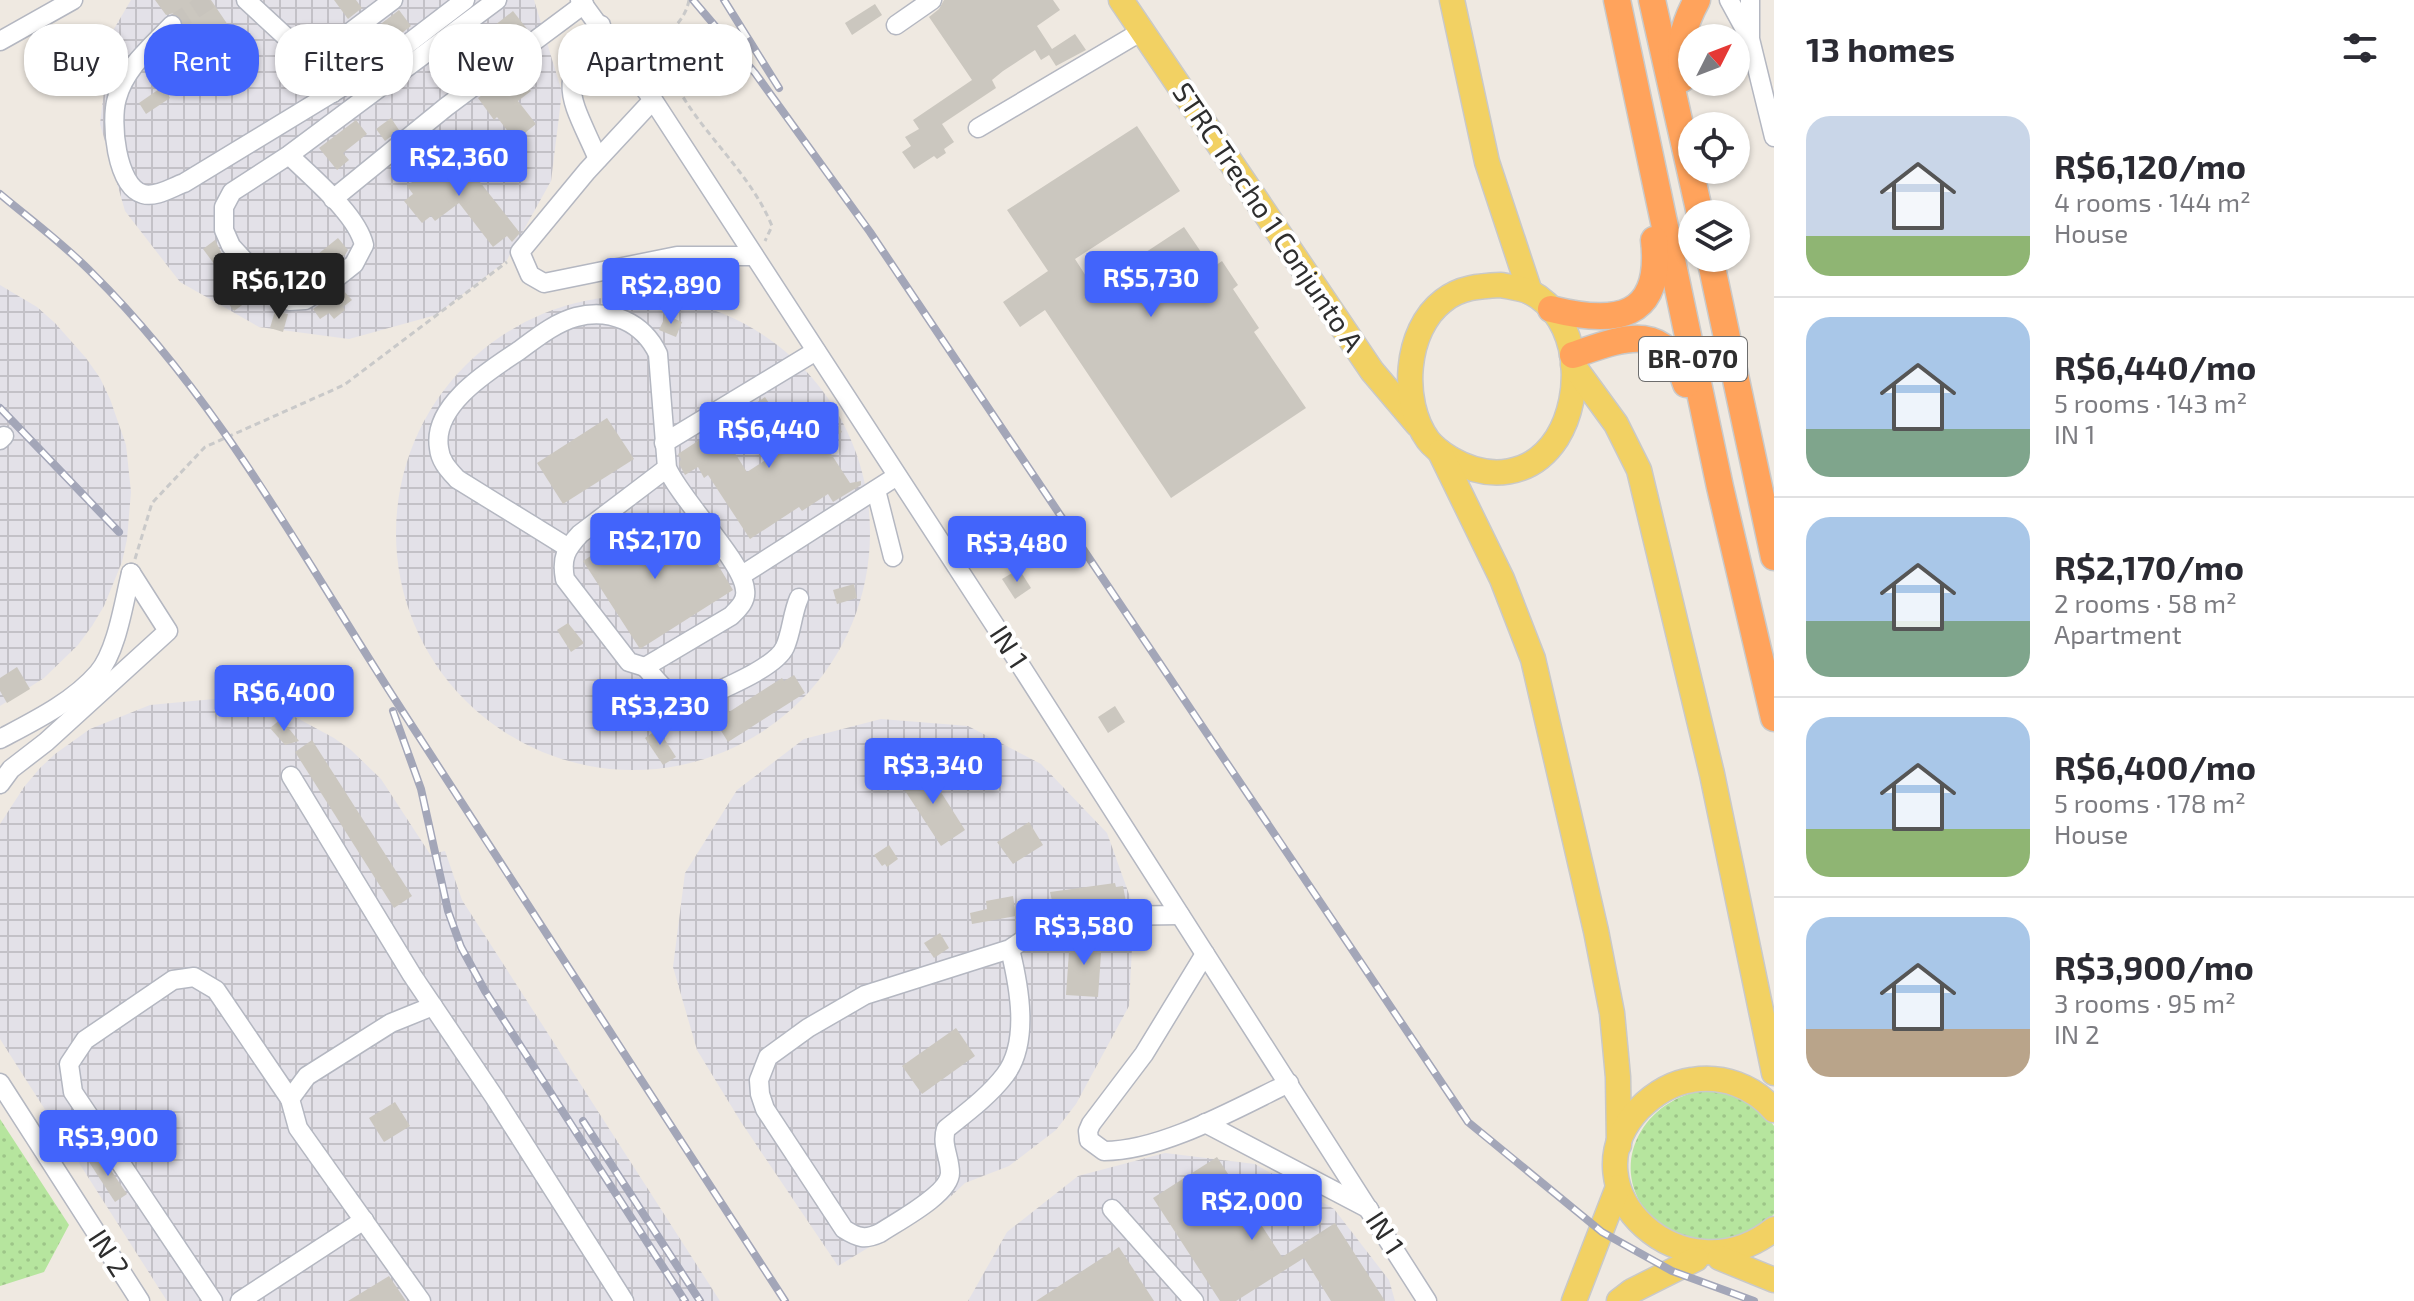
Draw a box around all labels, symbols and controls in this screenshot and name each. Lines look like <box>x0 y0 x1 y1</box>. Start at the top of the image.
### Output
chip: Buy <box>24 24 128 96</box>
chip: Rent <box>144 24 259 96</box>
chip: Filters <box>275 24 413 96</box>
chip: New <box>429 24 542 96</box>
chip: Apartment <box>558 24 752 96</box>
north arrow <box>1678 24 1750 96</box>
map controls <box>1678 24 1750 272</box>
icon: filters <box>2338 26 2382 70</box>
text: 13 homes <box>1806 28 1955 69</box>
street label: STRC Trecho 1 Conjunto A <box>1166 76 1372 358</box>
button: locate <box>1678 112 1750 184</box>
pin: R$2,360 <box>385 130 533 198</box>
text: R$2,360 <box>409 140 509 171</box>
text: R$6,120/mo <box>2054 145 2246 186</box>
icon: home <box>1870 148 1966 244</box>
text: 4 rooms · 144 m² <box>2054 186 2251 217</box>
button: layers <box>1678 200 1750 272</box>
text: House <box>2054 217 2128 248</box>
pin: R$5,730 <box>1077 251 1225 319</box>
pin: R$6,120 <box>205 253 353 321</box>
pin: R$2,890 <box>597 258 745 326</box>
text: R$5,730 <box>1103 261 1199 292</box>
text: R$6,120 <box>231 263 327 294</box>
text: R$2,890 <box>620 268 722 299</box>
road number: BR-070 <box>1639 337 1747 381</box>
text: R$6,440/mo <box>2054 346 2256 387</box>
icon: home <box>1870 349 1966 445</box>
text: 5 rooms · 143 m² <box>2054 387 2247 418</box>
pin: R$6,440 <box>695 402 843 470</box>
text: R$6,440 <box>718 412 820 443</box>
text: IN 1 <box>2054 418 2095 449</box>
pin: R$2,170 <box>581 513 729 581</box>
pin: R$3,480 <box>943 516 1091 584</box>
text: R$2,170 <box>608 523 702 554</box>
text: R$3,480 <box>966 526 1068 557</box>
text: R$2,170/mo <box>2054 546 2244 587</box>
icon: home <box>1870 549 1966 645</box>
text: 2 rooms · 58 m² <box>2054 587 2237 618</box>
text: Apartment <box>2054 618 2182 649</box>
street label: IN 1 <box>983 619 1036 674</box>
pin: R$6,400 <box>210 665 358 733</box>
text: R$6,400 <box>233 675 335 706</box>
pin: R$3,230 <box>586 679 734 747</box>
text: R$3,230 <box>610 689 710 720</box>
pin: R$3,340 <box>859 738 1007 806</box>
text: R$6,400/mo <box>2054 746 2256 787</box>
text: R$3,340 <box>883 748 983 779</box>
icon: home <box>1870 749 1966 845</box>
text: 5 rooms · 178 m² <box>2054 787 2246 818</box>
text: House <box>2054 818 2128 849</box>
pin: R$3,580 <box>1010 899 1158 967</box>
text: R$3,580 <box>1034 909 1134 940</box>
text: R$3,900/mo <box>2054 946 2254 987</box>
icon: home <box>1870 949 1966 1045</box>
text: 3 rooms · 95 m² <box>2054 987 2236 1018</box>
text: IN 2 <box>2054 1018 2100 1049</box>
pin: R$3,900 <box>34 1110 182 1178</box>
text: R$3,900 <box>57 1120 159 1151</box>
pin: R$2,000 <box>1178 1174 1326 1242</box>
text: R$2,000 <box>1201 1184 1303 1215</box>
street label: IN 1 <box>1359 1205 1412 1260</box>
street label: IN 2 <box>82 1223 137 1282</box>

